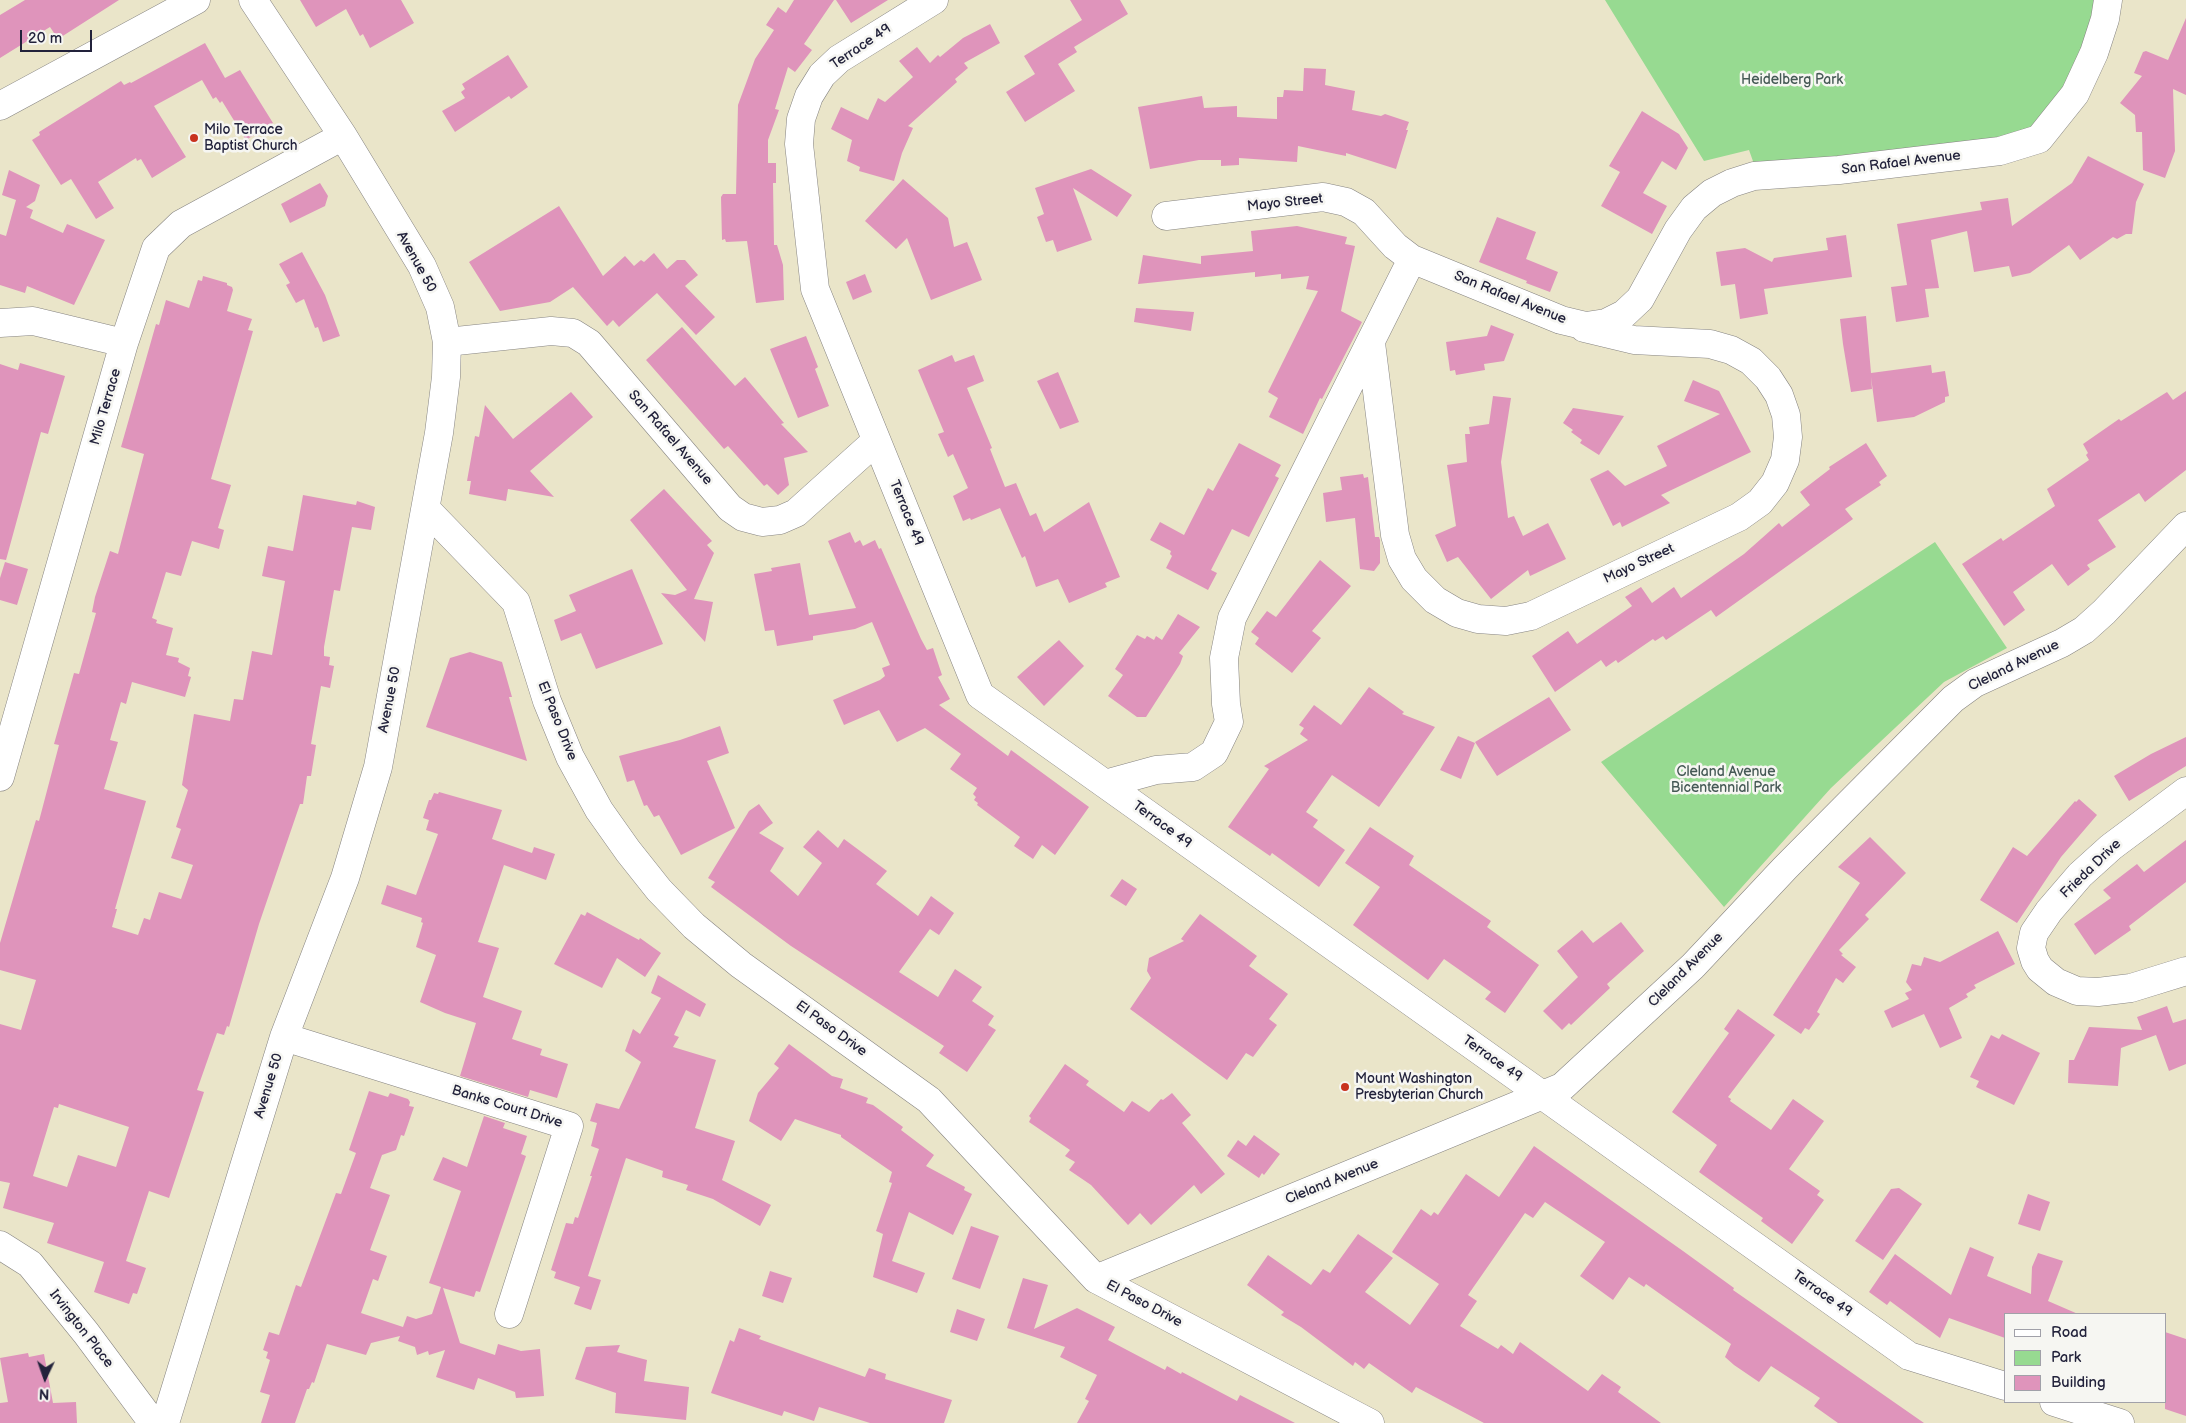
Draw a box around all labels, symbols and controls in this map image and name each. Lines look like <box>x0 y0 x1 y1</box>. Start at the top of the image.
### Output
scale bar <box>22 20 95 52</box>
street label: Terrace 49 <box>828 21 894 73</box>
text: 20 m <box>28 29 62 48</box>
park label: Heidelberg Park <box>1741 72 1843 88</box>
place label: Milo Terrace Baptist Church <box>204 122 297 154</box>
marker: Milo Terrace Baptist Church <box>188 132 200 144</box>
street label: San Rafael Avenue <box>1840 147 1962 179</box>
street label: Mayo Street <box>1246 191 1324 215</box>
street label: Avenue 50 <box>392 229 440 295</box>
street label: San Rafael Avenue <box>1451 268 1569 328</box>
street label: Milo Terrace <box>87 367 125 447</box>
street label: San Rafael Avenue <box>624 387 716 489</box>
street label: Terrace 49 <box>885 478 927 548</box>
street label: Mayo Street <box>1601 540 1677 588</box>
street label: Cleland Avenue <box>1966 637 2062 695</box>
street label: Avenue 50 <box>375 666 405 734</box>
street label: El Paso Drive <box>534 679 580 763</box>
park label: Cleland Avenue Bicentennial Park <box>1671 764 1781 796</box>
street label: Terrace 49 <box>1129 798 1195 852</box>
street label: Frieda Drive <box>2057 836 2125 902</box>
street label: Cleland Avenue <box>1645 929 1727 1011</box>
street label: El Paso Drive <box>792 998 870 1060</box>
street label: Terrace 49 <box>1459 1032 1525 1086</box>
street label: Avenue 50 <box>251 1051 287 1121</box>
place label: Mount Washington Presbyterian Church <box>1355 1071 1483 1104</box>
marker: Mount Washington Presbyterian Church <box>1339 1081 1351 1093</box>
street label: Banks Court Drive <box>450 1082 564 1132</box>
street label: Cleland Avenue <box>1283 1156 1381 1208</box>
street label: Terrace 49 <box>1789 1267 1855 1321</box>
street label: El Paso Drive <box>1103 1277 1185 1331</box>
street label: Irvington Place <box>45 1287 117 1371</box>
legend <box>2004 1313 2166 1403</box>
text: Road <box>2051 1323 2087 1342</box>
text: Park <box>2051 1348 2081 1367</box>
north arrow <box>20 1353 70 1403</box>
text: Building <box>2051 1373 2106 1392</box>
text: N <box>39 1385 50 1402</box>

